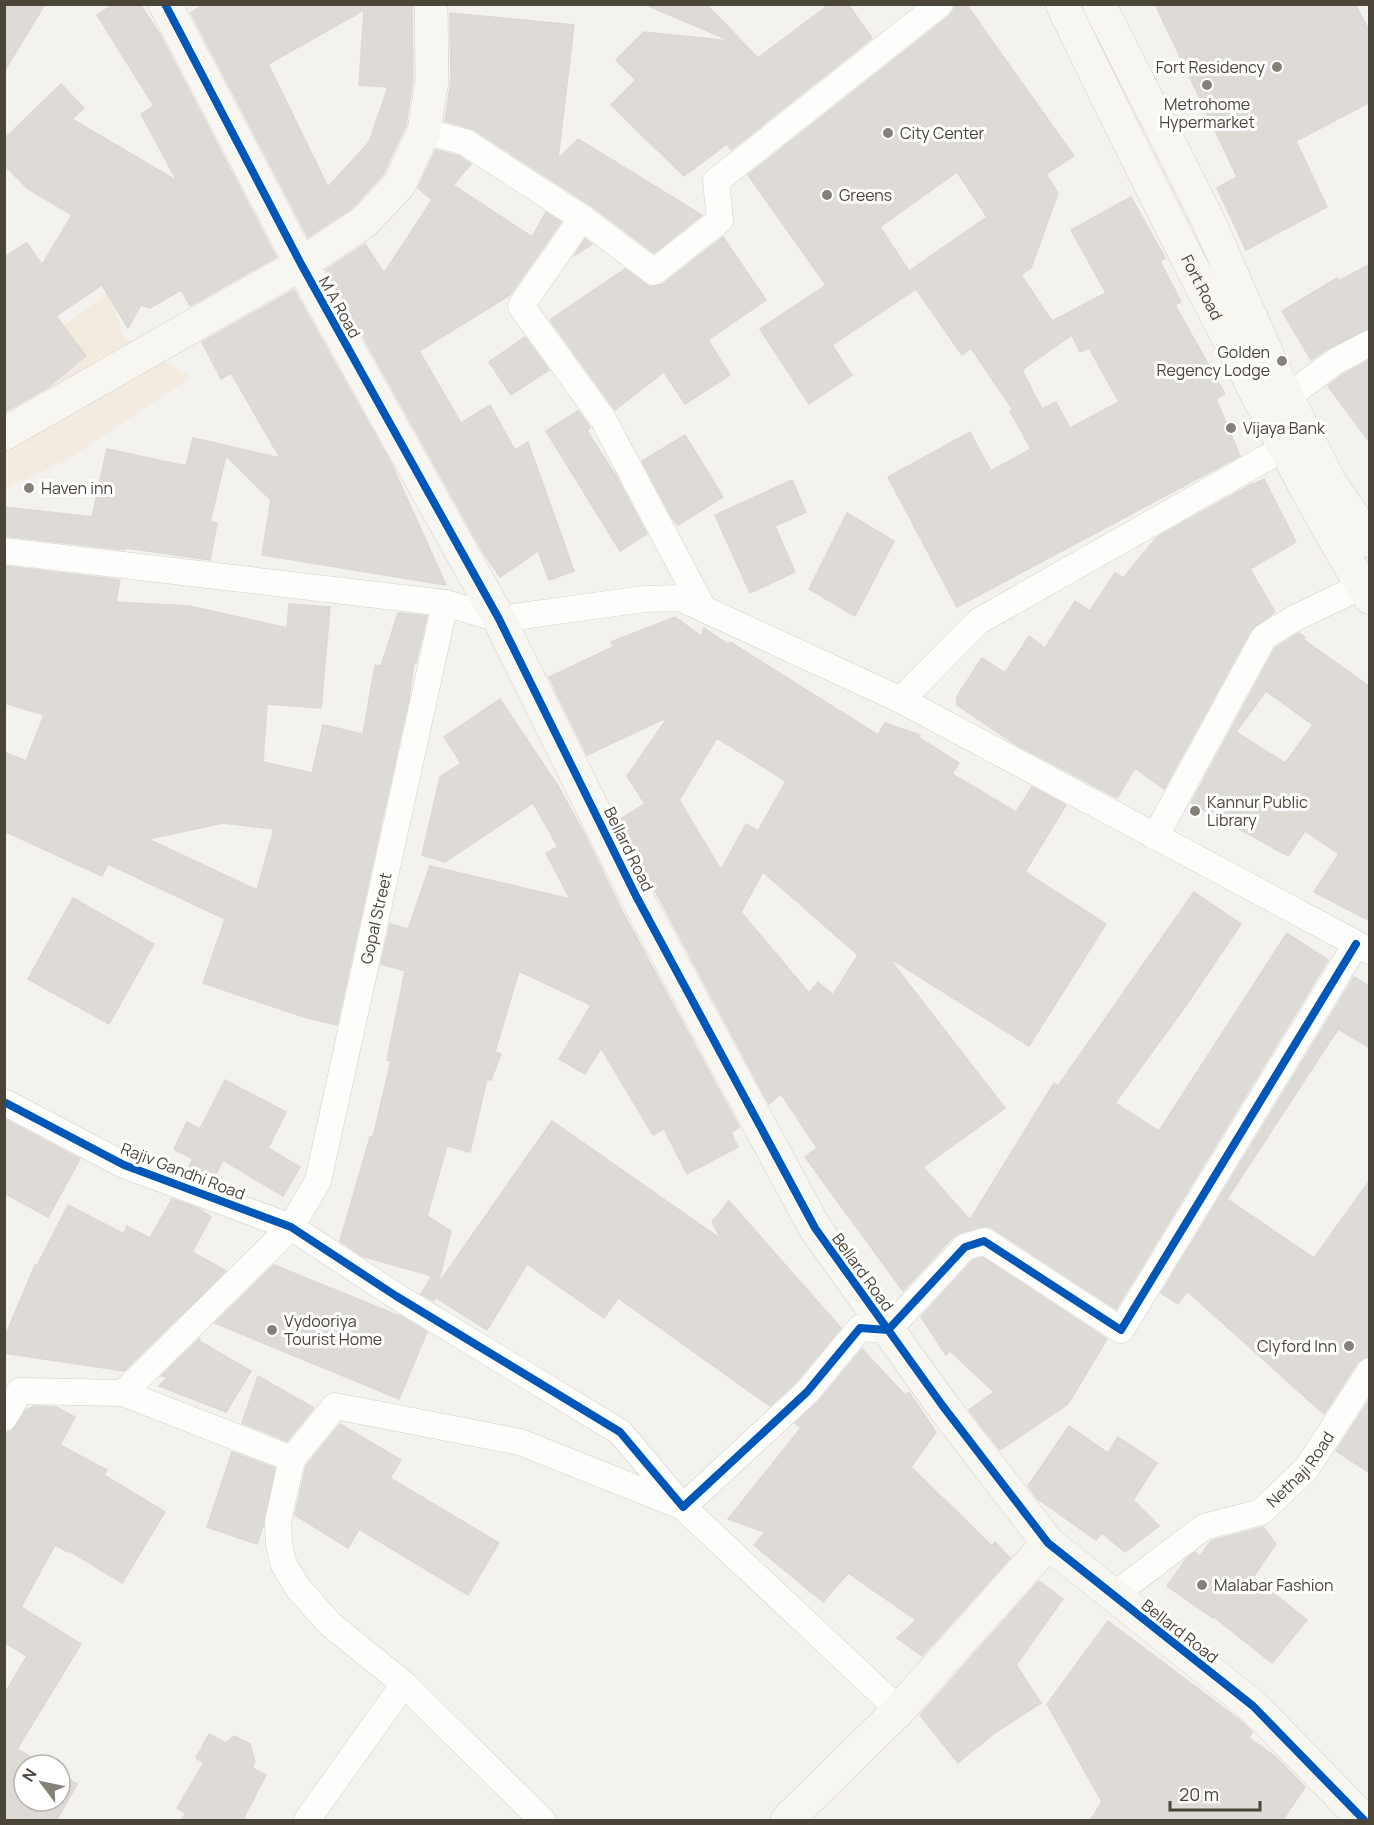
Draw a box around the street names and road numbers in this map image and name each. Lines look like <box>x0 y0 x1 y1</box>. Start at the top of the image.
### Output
street label: Fort Road <box>1176 251 1228 324</box>
street label: M A Road <box>314 272 366 342</box>
street label: Bellard Road <box>599 803 659 895</box>
street label: Gopal Street <box>355 870 396 966</box>
street label: Rajiv Gandhi Road <box>118 1137 248 1205</box>
street label: Bellard Road <box>827 1228 899 1316</box>
street label: Nethaji Road <box>1262 1427 1339 1512</box>
street label: Bellard Road <box>1137 1594 1223 1668</box>

